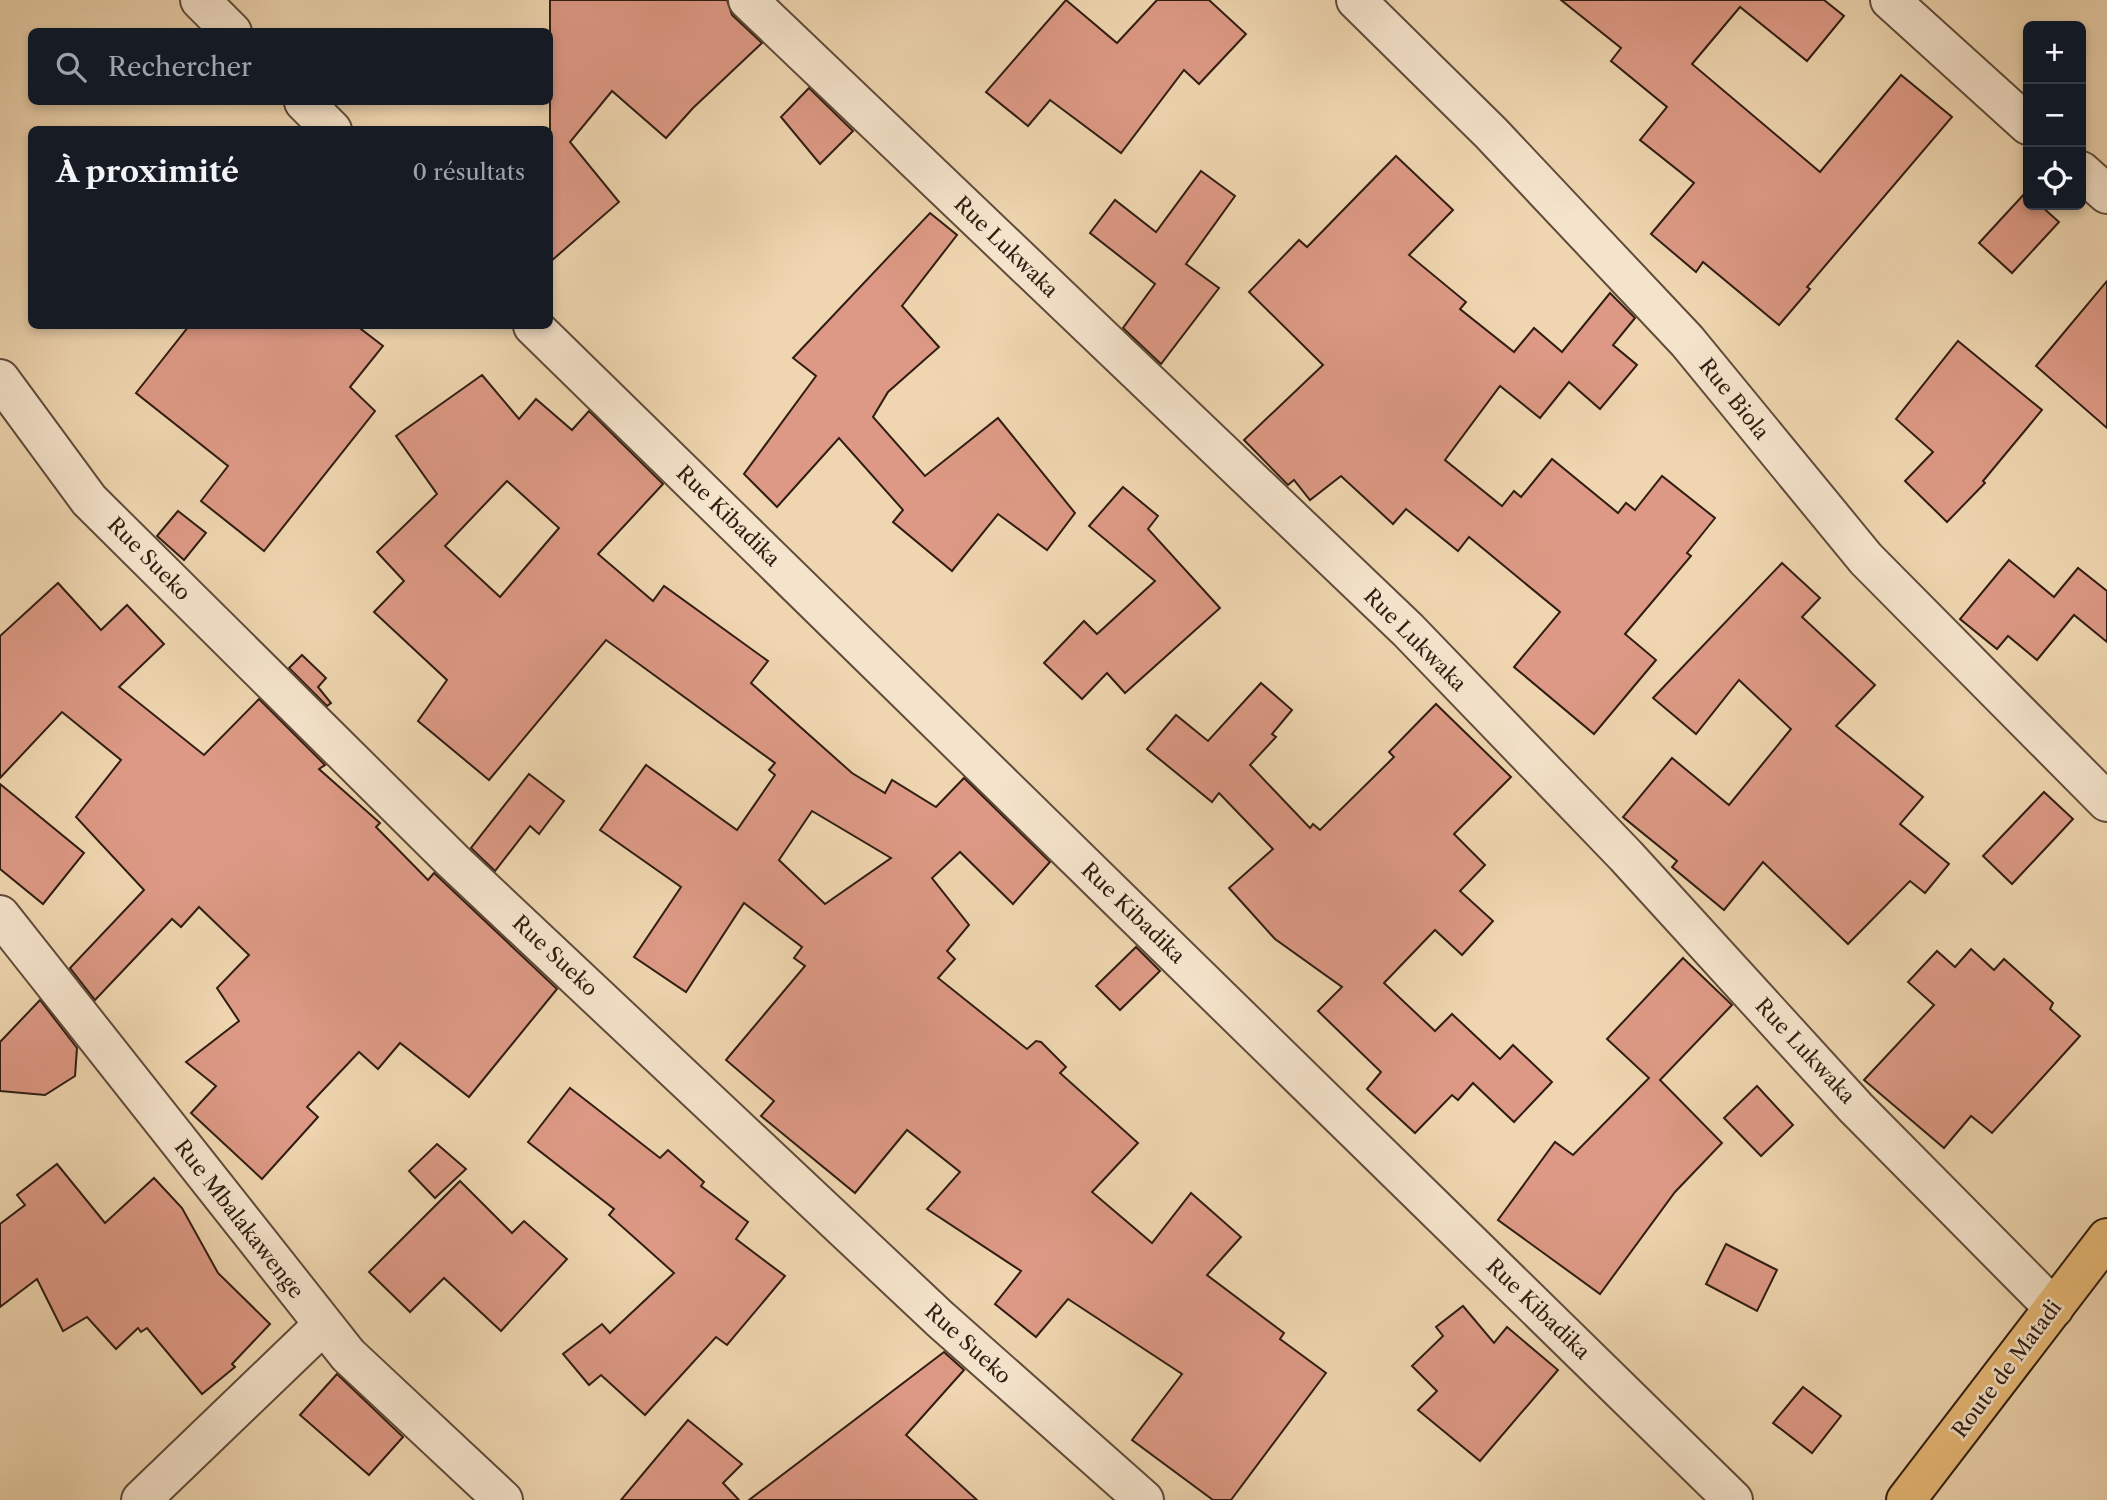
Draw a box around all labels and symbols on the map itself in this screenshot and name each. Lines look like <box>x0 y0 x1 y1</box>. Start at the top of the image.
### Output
street label: Rue Lukwaka <box>949 191 1064 303</box>
street label: Rue Biola <box>1694 353 1775 445</box>
street label: Rue Kibadika <box>671 460 786 572</box>
street label: Rue Sueko <box>103 512 196 605</box>
street label: Rue Lukwaka <box>1359 583 1472 697</box>
street label: Rue Kibadika <box>1076 857 1191 969</box>
street label: Rue Sueko <box>508 910 603 1001</box>
street label: Rue Lukwaka <box>1750 993 1861 1109</box>
street label: Rue Mbalakawenge <box>170 1134 309 1303</box>
street label: Rue Kibadika <box>1481 1253 1596 1365</box>
street label: Route de Matadi <box>1947 1295 2066 1442</box>
street label: Rue Sueko <box>920 1298 1017 1389</box>

